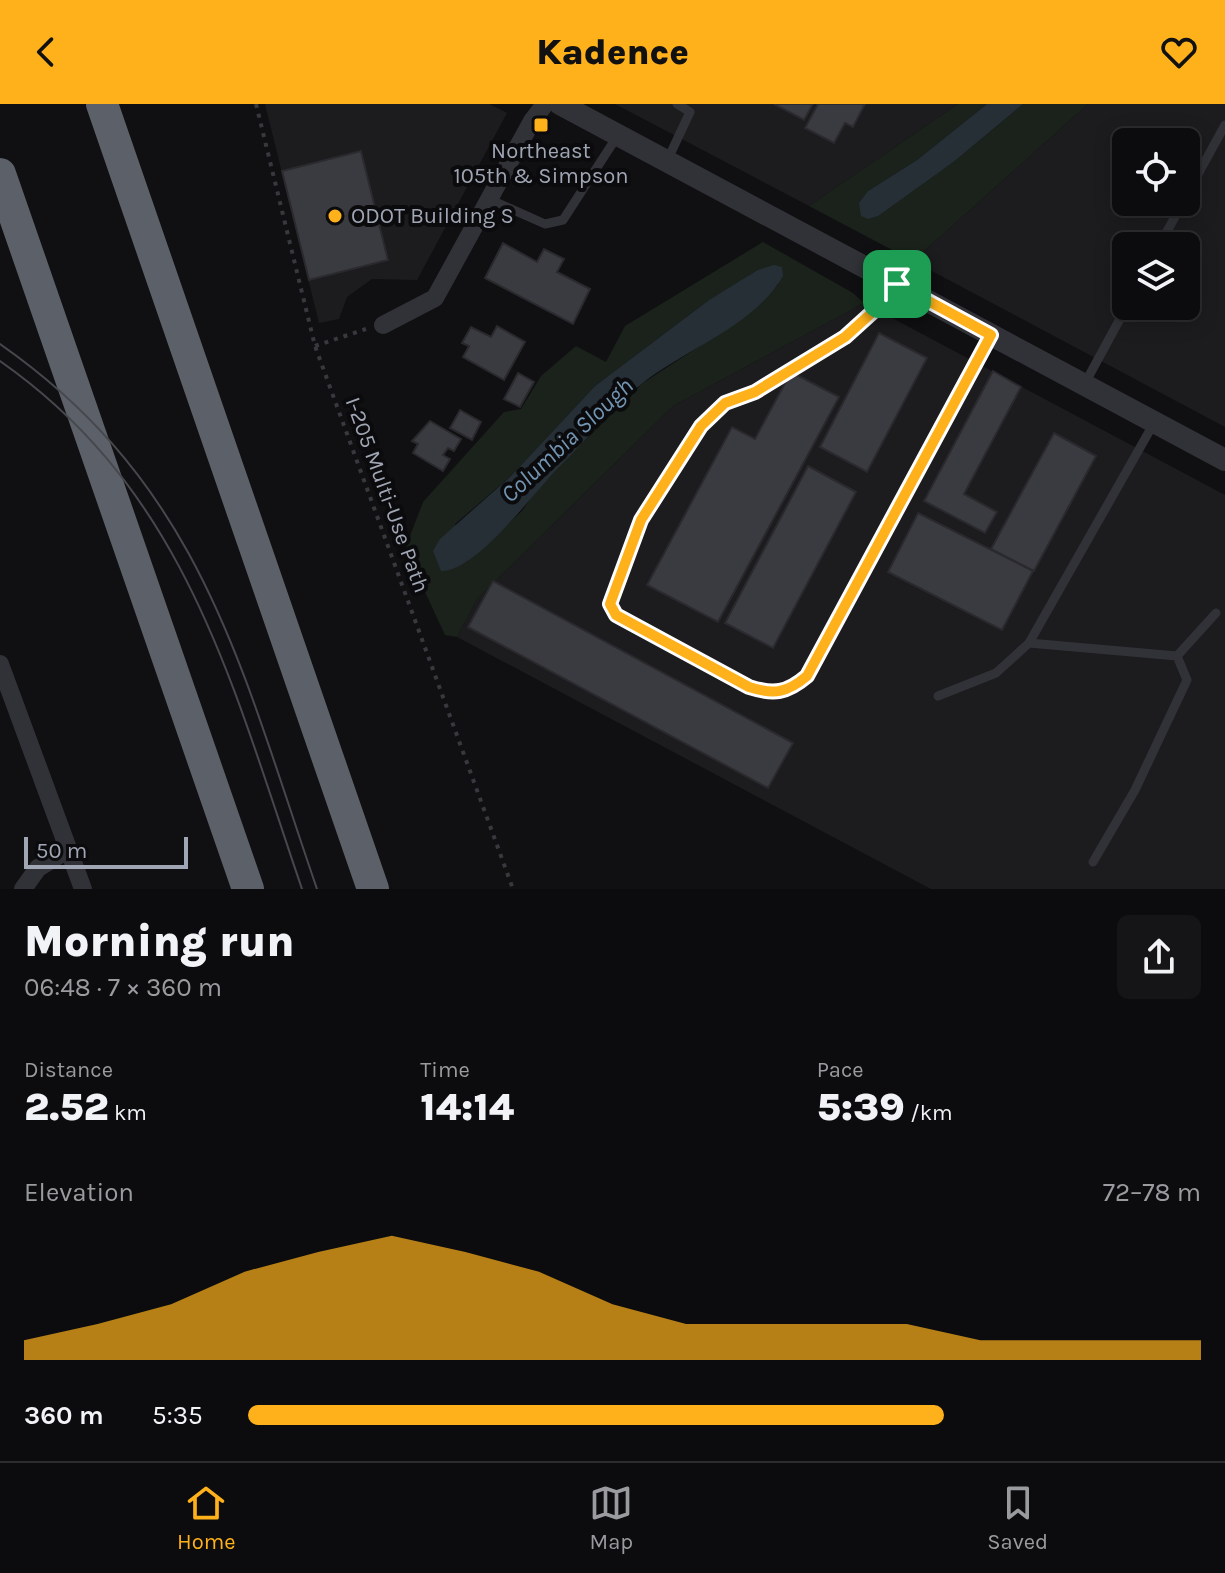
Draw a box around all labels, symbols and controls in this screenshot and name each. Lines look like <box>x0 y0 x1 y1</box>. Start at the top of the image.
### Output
icon: back <box>24 30 68 74</box>
icon: heart <box>1157 30 1201 74</box>
text: Kadence <box>536 31 689 73</box>
marker: Northeast 105th & Simpson <box>532 116 550 134</box>
map controls <box>1112 128 1200 320</box>
button: locate <box>1112 128 1200 216</box>
place label: Northeast 105th & Simpson <box>453 138 629 189</box>
place label: ODOT Building S <box>351 203 514 229</box>
marker: ODOT Building S <box>326 207 344 225</box>
button: layers <box>1112 232 1200 320</box>
pin <box>863 250 931 318</box>
icon: arrive <box>875 262 919 306</box>
water label: Columbia Slough <box>495 372 639 508</box>
street label: I-205 Multi-Use Path <box>340 394 434 596</box>
scale bar <box>24 833 188 869</box>
text: 50 m <box>36 838 87 864</box>
button: share <box>1117 915 1201 999</box>
text: Morning run <box>24 916 295 967</box>
text: 06:48 · 7 × 360 m <box>24 972 222 1003</box>
text: Distance <box>24 1057 113 1083</box>
text: Time <box>420 1057 470 1083</box>
text: Pace <box>817 1057 864 1083</box>
text: 2.52 <box>24 1083 109 1130</box>
text: 14:14 <box>420 1083 514 1130</box>
text: 5:39 <box>817 1083 905 1130</box>
text: km <box>109 1100 147 1126</box>
text: /km <box>905 1100 953 1126</box>
text: Elevation <box>24 1177 134 1208</box>
text: 72–78 m <box>1103 1177 1201 1208</box>
text: 360 m <box>24 1400 104 1431</box>
text: 5:35 <box>152 1400 203 1431</box>
tab: Home <box>177 1481 236 1555</box>
tab: Map <box>589 1481 633 1555</box>
tab: Saved <box>987 1481 1048 1555</box>

